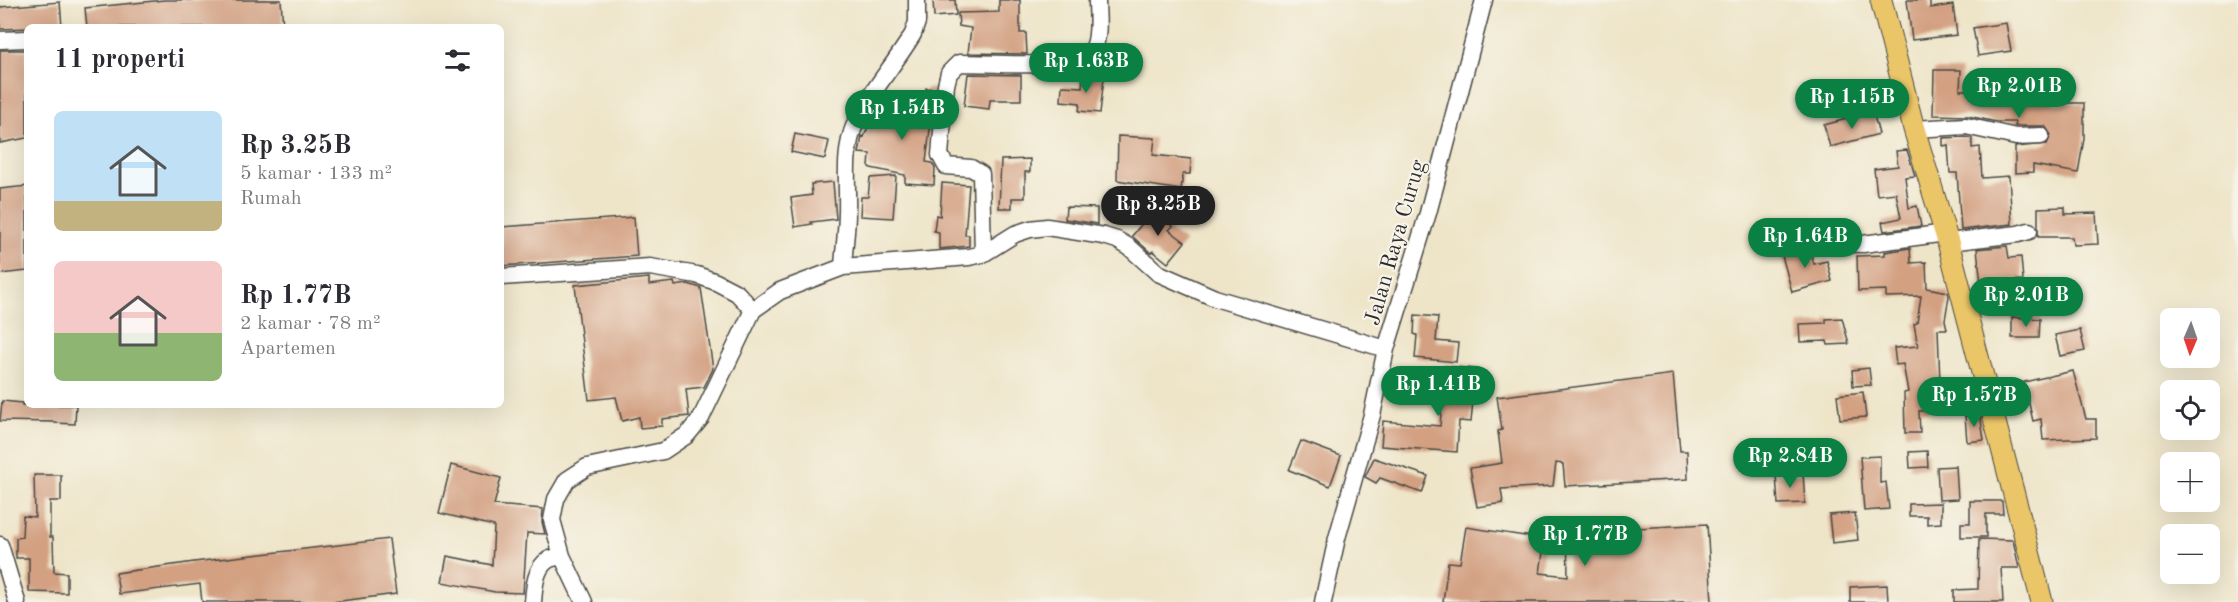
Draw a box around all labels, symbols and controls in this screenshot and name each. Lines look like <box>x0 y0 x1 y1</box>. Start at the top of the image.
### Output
pin: Rp 1.63B <box>1024 43 1148 94</box>
icon: filters <box>441 44 474 77</box>
text: 11 properti <box>54 47 185 73</box>
text: Rp 1.63B <box>1043 52 1129 72</box>
pin: Rp 2.01B <box>1957 68 2081 119</box>
text: Rp 2.01B <box>1976 77 2062 97</box>
pin: Rp 1.15B <box>1790 79 1914 130</box>
text: Rp 1.15B <box>1809 88 1895 108</box>
pin: Rp 1.54B <box>840 90 964 141</box>
text: Rp 1.54B <box>859 99 945 119</box>
text: Rp 3.25B <box>240 133 351 159</box>
icon: home <box>102 135 174 207</box>
street label: Jalan Raya Curug <box>1362 157 1430 328</box>
text: 5 kamar · 133 m² <box>240 164 392 184</box>
pin: Rp 3.25B <box>1096 186 1220 237</box>
text: Rumah <box>240 189 302 209</box>
text: Rp 3.25B <box>1115 195 1201 215</box>
pin: Rp 1.64B <box>1743 218 1867 269</box>
text: Rp 1.64B <box>1762 227 1848 247</box>
pin: Rp 2.01B <box>1964 277 2088 328</box>
text: Rp 1.77B <box>240 283 351 309</box>
icon: home <box>102 285 174 357</box>
text: Rp 2.01B <box>1983 286 2069 306</box>
north arrow <box>2160 308 2220 368</box>
map controls <box>2160 308 2220 584</box>
text: 2 kamar · 78 m² <box>240 314 381 334</box>
text: Apartemen <box>240 339 336 359</box>
pin: Rp 1.41B <box>1376 366 1500 417</box>
text: Rp 1.41B <box>1395 375 1481 395</box>
pin: Rp 1.57B <box>1912 377 2036 428</box>
button: locate <box>2160 380 2220 440</box>
text: Rp 1.57B <box>1931 386 2017 406</box>
pin: Rp 2.84B <box>1728 438 1852 489</box>
text: Rp 2.84B <box>1747 447 1833 467</box>
button: + <box>2160 452 2220 512</box>
pin: Rp 1.77B <box>1523 516 1647 567</box>
button: − <box>2160 524 2220 584</box>
text: Rp 1.77B <box>1542 525 1628 545</box>

